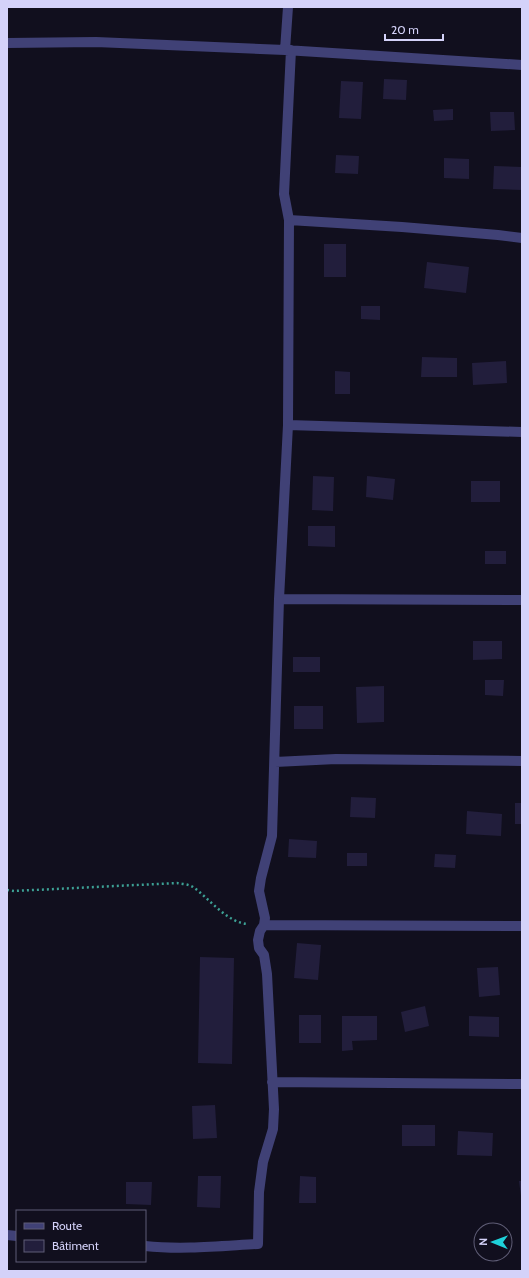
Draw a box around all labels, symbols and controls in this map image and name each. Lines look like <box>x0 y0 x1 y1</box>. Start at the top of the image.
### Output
scale bar <box>385 16 443 42</box>
text: 20 m <box>391 22 419 37</box>
legend <box>16 1210 146 1262</box>
text: Route <box>52 1218 82 1233</box>
north arrow <box>473 1222 513 1262</box>
text: Bâtiment <box>52 1238 99 1253</box>
text: N <box>476 1238 490 1246</box>

